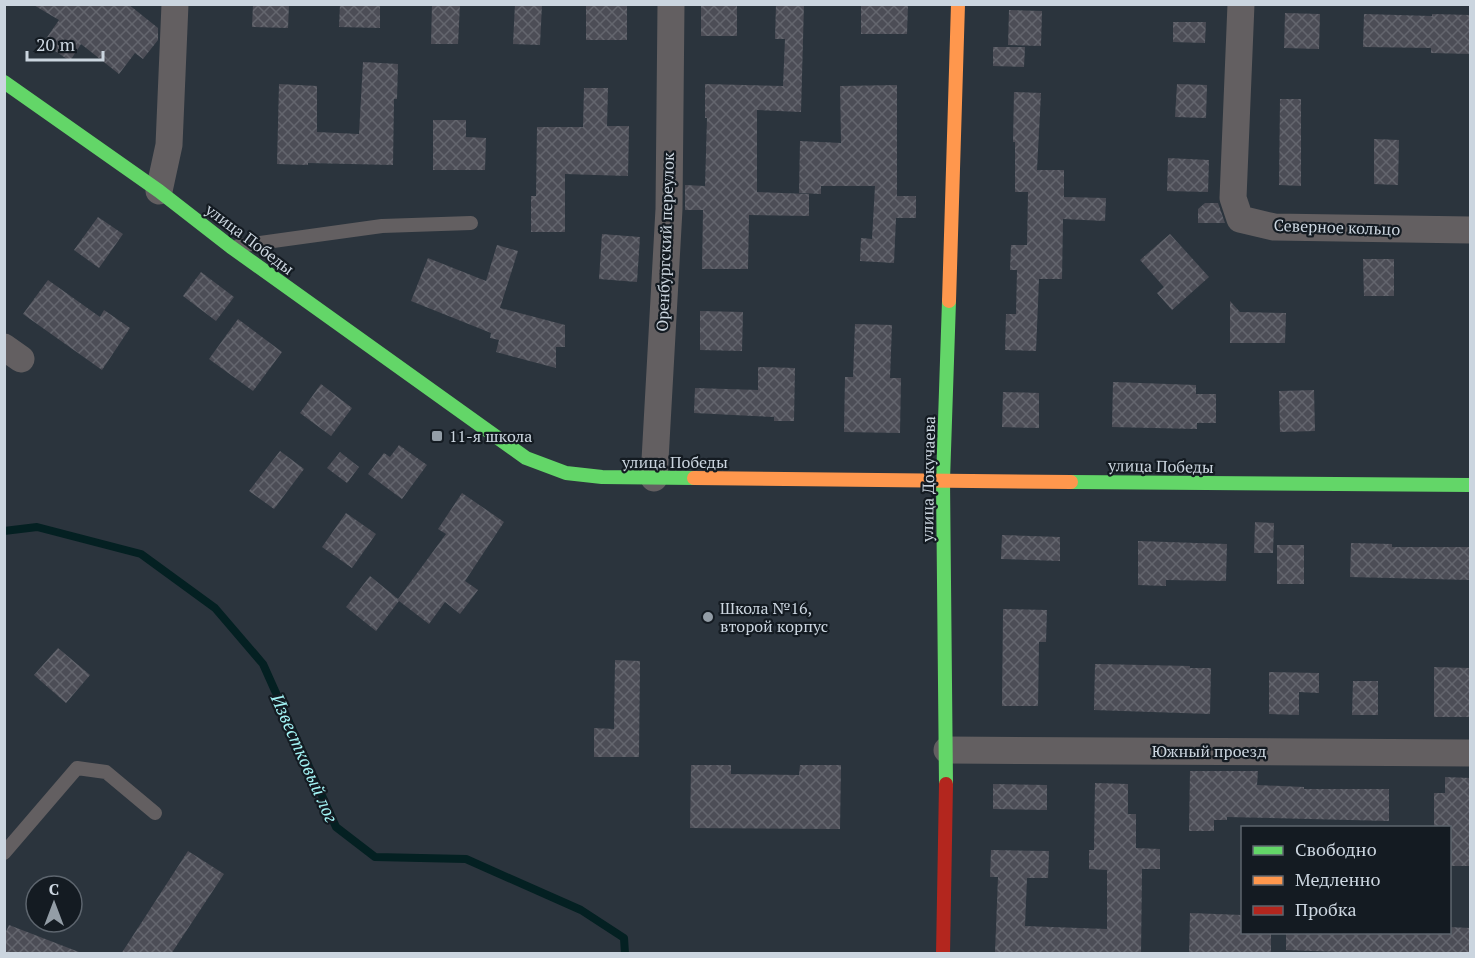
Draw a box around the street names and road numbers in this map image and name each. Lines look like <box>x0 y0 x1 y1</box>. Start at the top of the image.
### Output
street label: Оренбургский переулок <box>651 152 679 332</box>
street label: улица Победы <box>200 198 299 280</box>
street label: Северное кольцо <box>1273 214 1401 240</box>
street label: улица Докучаева <box>916 416 940 543</box>
street label: улица Победы <box>621 451 728 473</box>
street label: улица Победы <box>1107 454 1214 478</box>
street label: Южный проезд <box>1152 740 1266 762</box>

